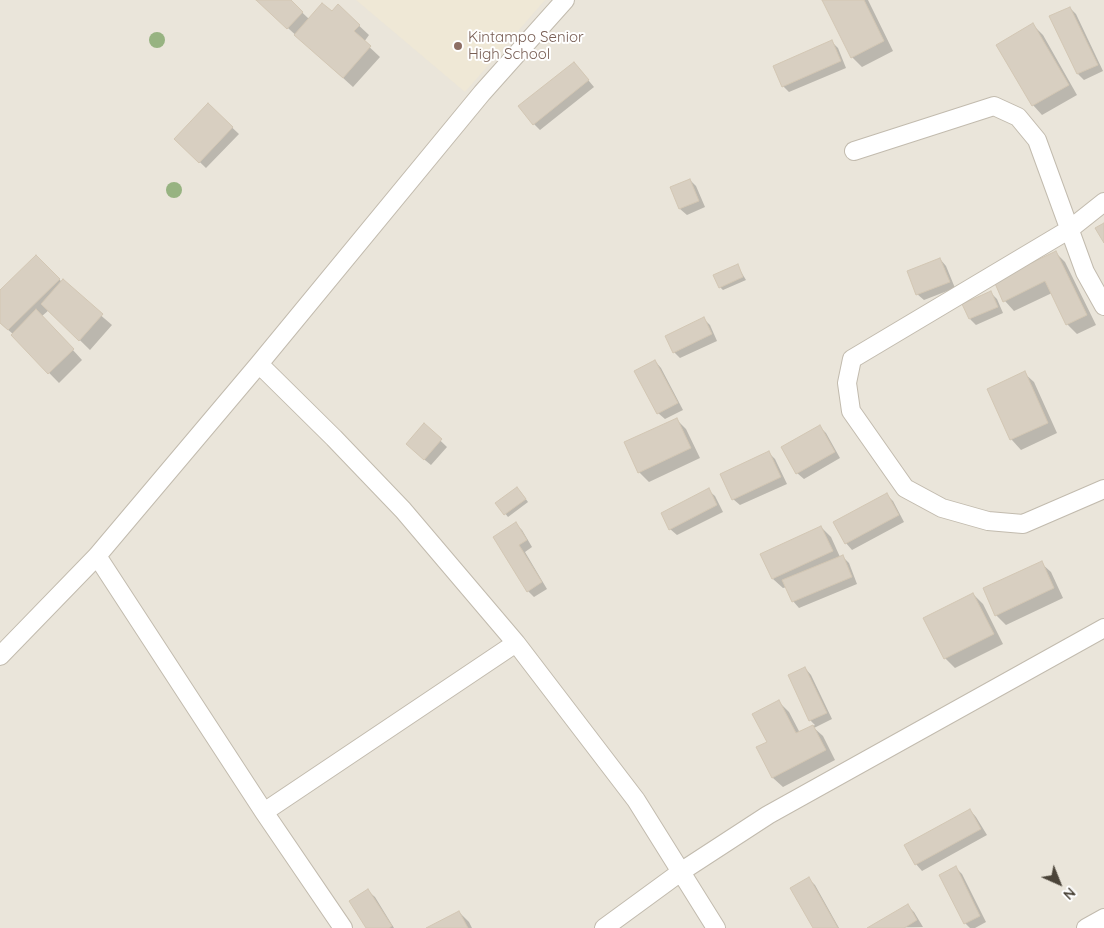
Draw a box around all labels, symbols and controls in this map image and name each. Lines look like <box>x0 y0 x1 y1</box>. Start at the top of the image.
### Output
place label: Kintampo Senior High School <box>468 28 584 63</box>
marker: Kintampo Senior High School <box>452 40 464 52</box>
north arrow <box>1034 858 1084 908</box>
text: N <box>1059 884 1079 904</box>

